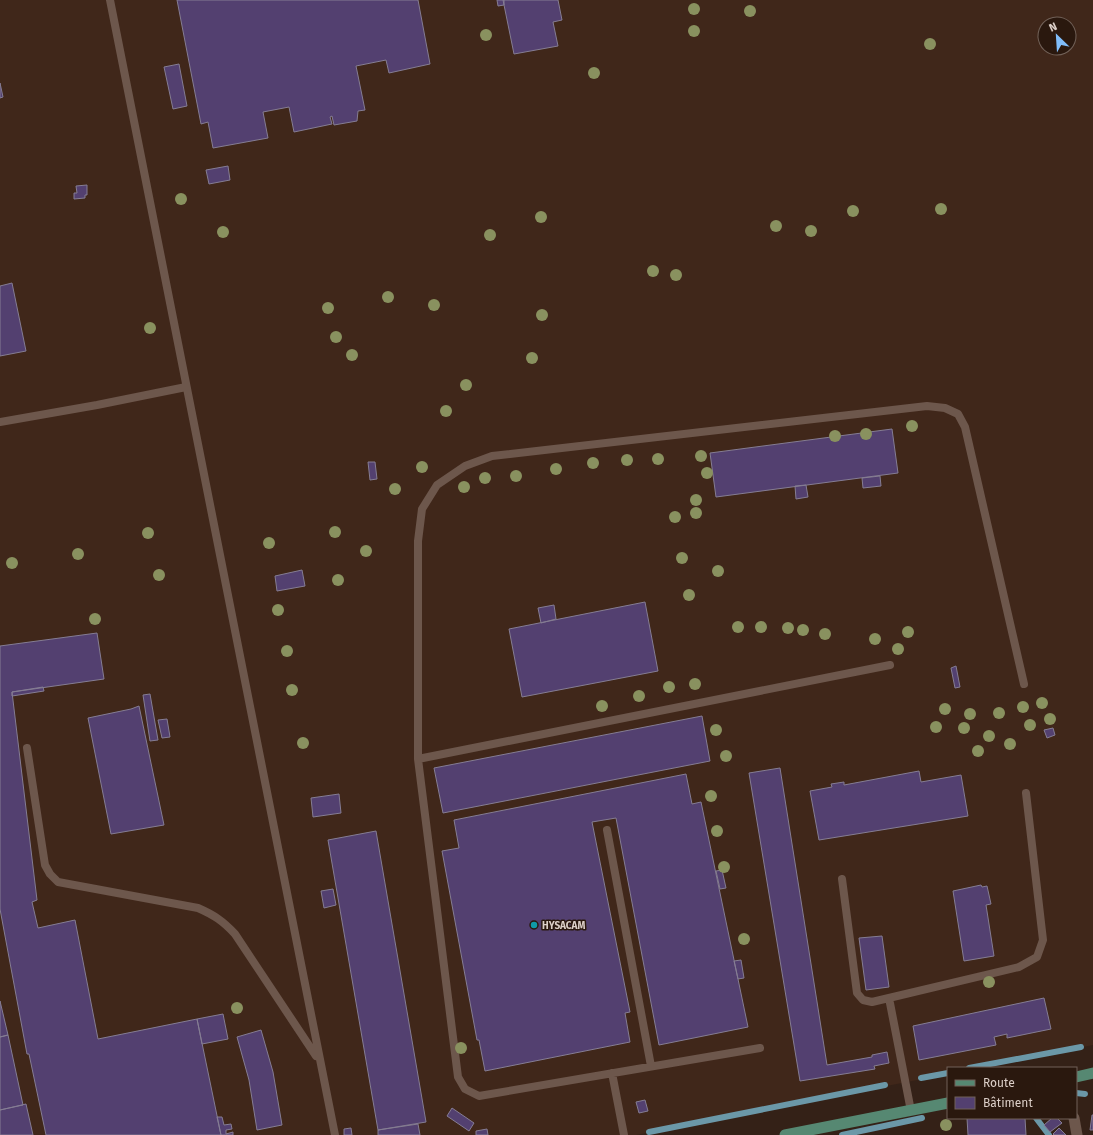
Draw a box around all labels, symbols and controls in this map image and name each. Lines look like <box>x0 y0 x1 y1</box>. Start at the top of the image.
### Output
north arrow <box>1037 16 1077 56</box>
text: N <box>1047 20 1059 35</box>
marker: HYSACAM <box>529 920 539 930</box>
place label: HYSACAM <box>542 920 586 932</box>
legend <box>947 1067 1077 1119</box>
text: Route <box>983 1076 1015 1090</box>
text: Bâtiment <box>983 1096 1033 1110</box>

